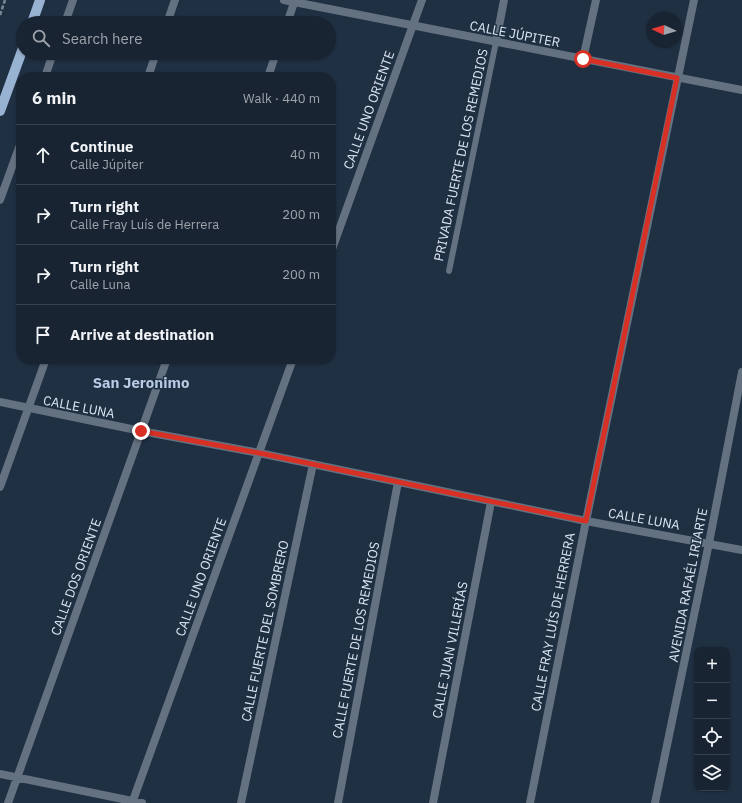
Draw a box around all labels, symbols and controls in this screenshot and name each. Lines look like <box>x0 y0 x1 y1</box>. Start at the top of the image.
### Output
north arrow <box>646 12 682 48</box>
search box <box>16 16 336 60</box>
street label: CALLE JÚPITER <box>468 17 562 51</box>
icon: search <box>30 27 52 49</box>
text: Search here <box>62 29 142 48</box>
street label: PRIVADA FUERTE DE LOS REMEDIOS <box>430 47 492 263</box>
street label: CALLE UNO ORIENTE <box>340 48 398 172</box>
route start <box>574 50 592 68</box>
text: 6 min <box>32 87 76 109</box>
text: Walk · 440 m <box>243 90 320 107</box>
text: Continue <box>70 137 134 156</box>
icon: ahead <box>32 144 54 166</box>
text: 40 m <box>290 146 320 163</box>
text: Calle Júpiter <box>70 156 143 173</box>
text: Turn right <box>70 197 139 216</box>
icon: right <box>32 204 54 226</box>
text: 200 m <box>282 206 320 223</box>
text: Calle Fray Luís de Herrera <box>70 216 219 233</box>
text: Turn right <box>70 257 139 276</box>
icon: right <box>32 264 54 286</box>
text: 200 m <box>282 266 320 283</box>
text: Calle Luna <box>70 276 130 293</box>
icon: arrive <box>32 324 54 346</box>
text: Arrive at destination <box>70 325 214 344</box>
district label: San Jeronimo <box>93 373 189 392</box>
street label: CALLE LUNA <box>42 392 117 422</box>
route end <box>132 422 150 440</box>
street label: CALLE LUNA <box>607 504 682 534</box>
street label: AVENIDA RAFAÉL IRIARTE <box>665 507 711 663</box>
street label: CALLE UNO ORIENTE <box>172 515 230 639</box>
street label: CALLE DOS ORIENTE <box>47 516 105 638</box>
street label: CALLE FRAY LUÍS DE HERRERA <box>527 530 579 713</box>
street label: CALLE FUERTE DEL SOMBRERO <box>237 539 293 723</box>
street label: CALLE FUERTE DE LOS REMEDIOS <box>329 540 383 740</box>
street label: CALLE JUAN VILLERÍAS <box>428 580 472 720</box>
map controls <box>694 647 730 791</box>
button: + <box>694 647 730 683</box>
button: − <box>694 683 730 719</box>
button: locate <box>694 719 730 755</box>
button: layers <box>694 755 730 791</box>

